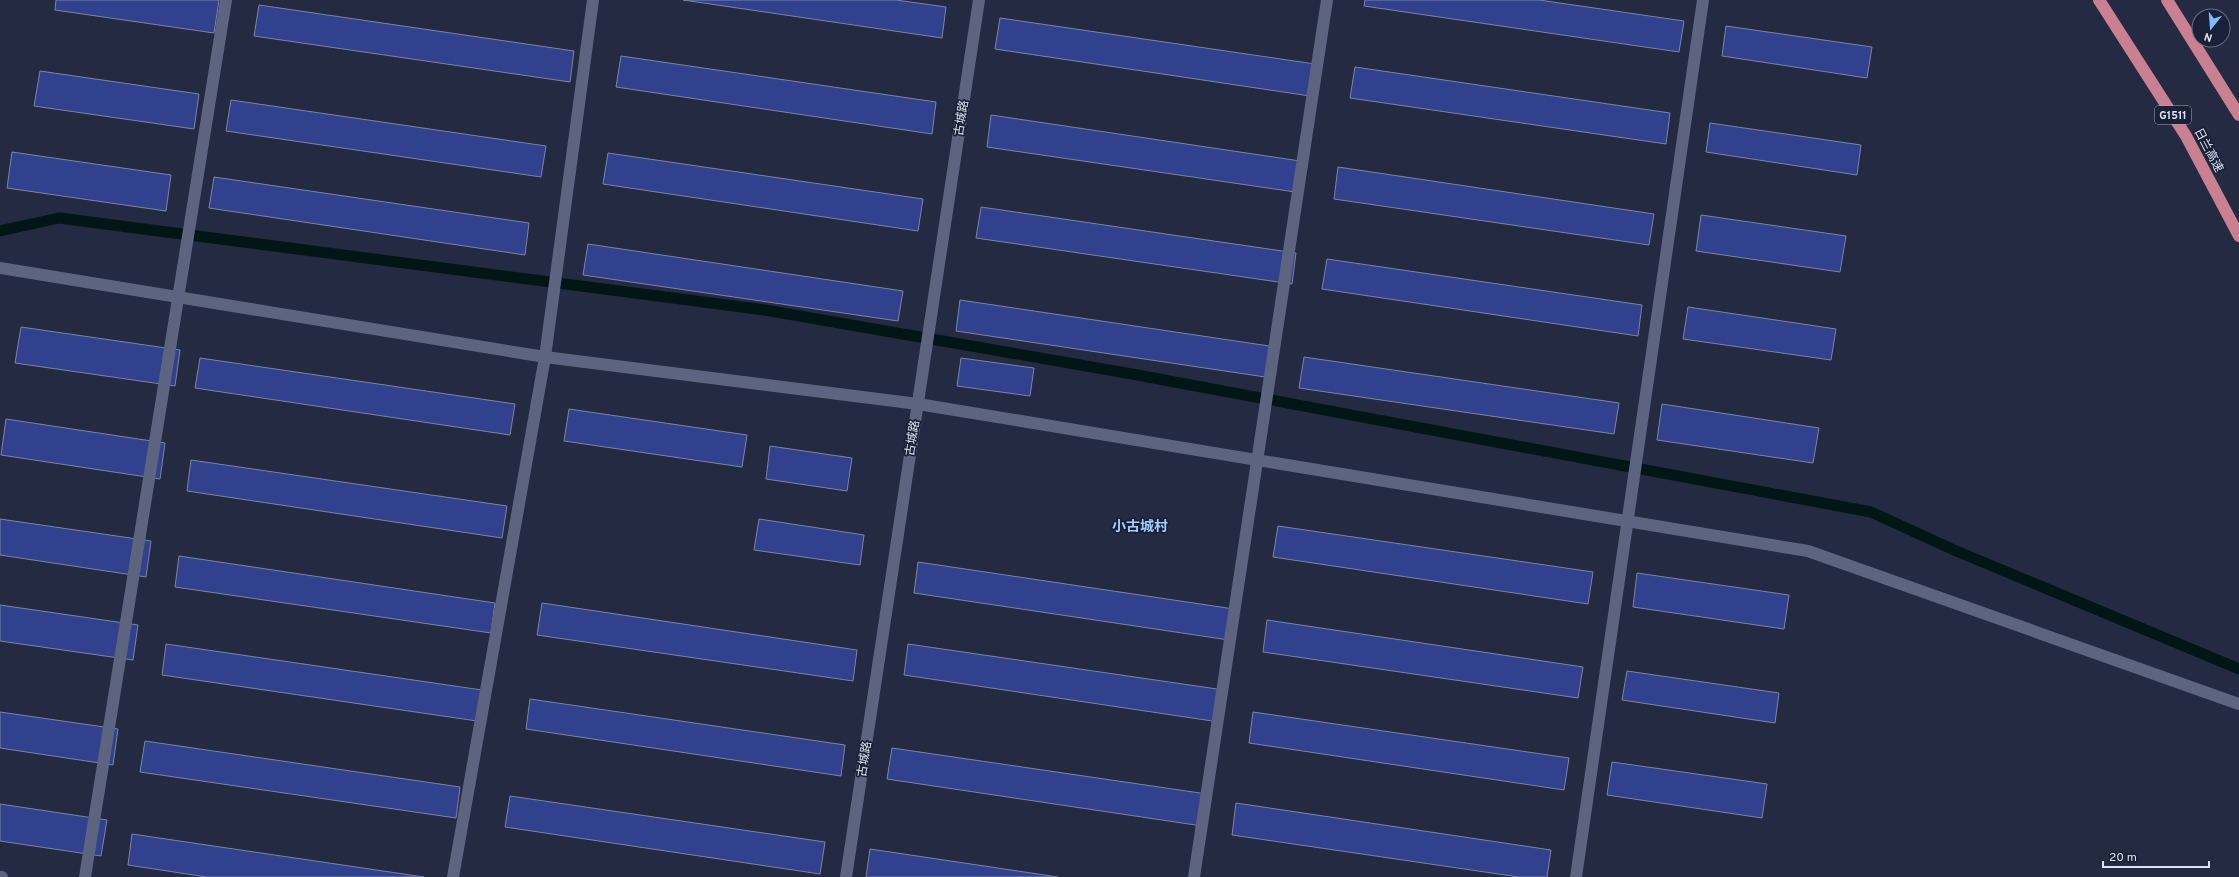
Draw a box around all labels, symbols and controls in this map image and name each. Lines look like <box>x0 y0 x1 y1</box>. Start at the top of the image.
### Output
north arrow <box>2191 8 2231 48</box>
text: N <box>2203 29 2214 44</box>
street label: 古城路 <box>951 99 973 137</box>
road number: G1511 <box>2155 106 2191 124</box>
street label: 日兰高速 <box>2190 126 2226 175</box>
street label: 古城路 <box>902 419 924 457</box>
district label: 小古城村 <box>1112 518 1168 536</box>
street label: 古城路 <box>854 740 876 778</box>
scale bar <box>2103 843 2209 869</box>
text: 20 m <box>2109 850 2137 866</box>

